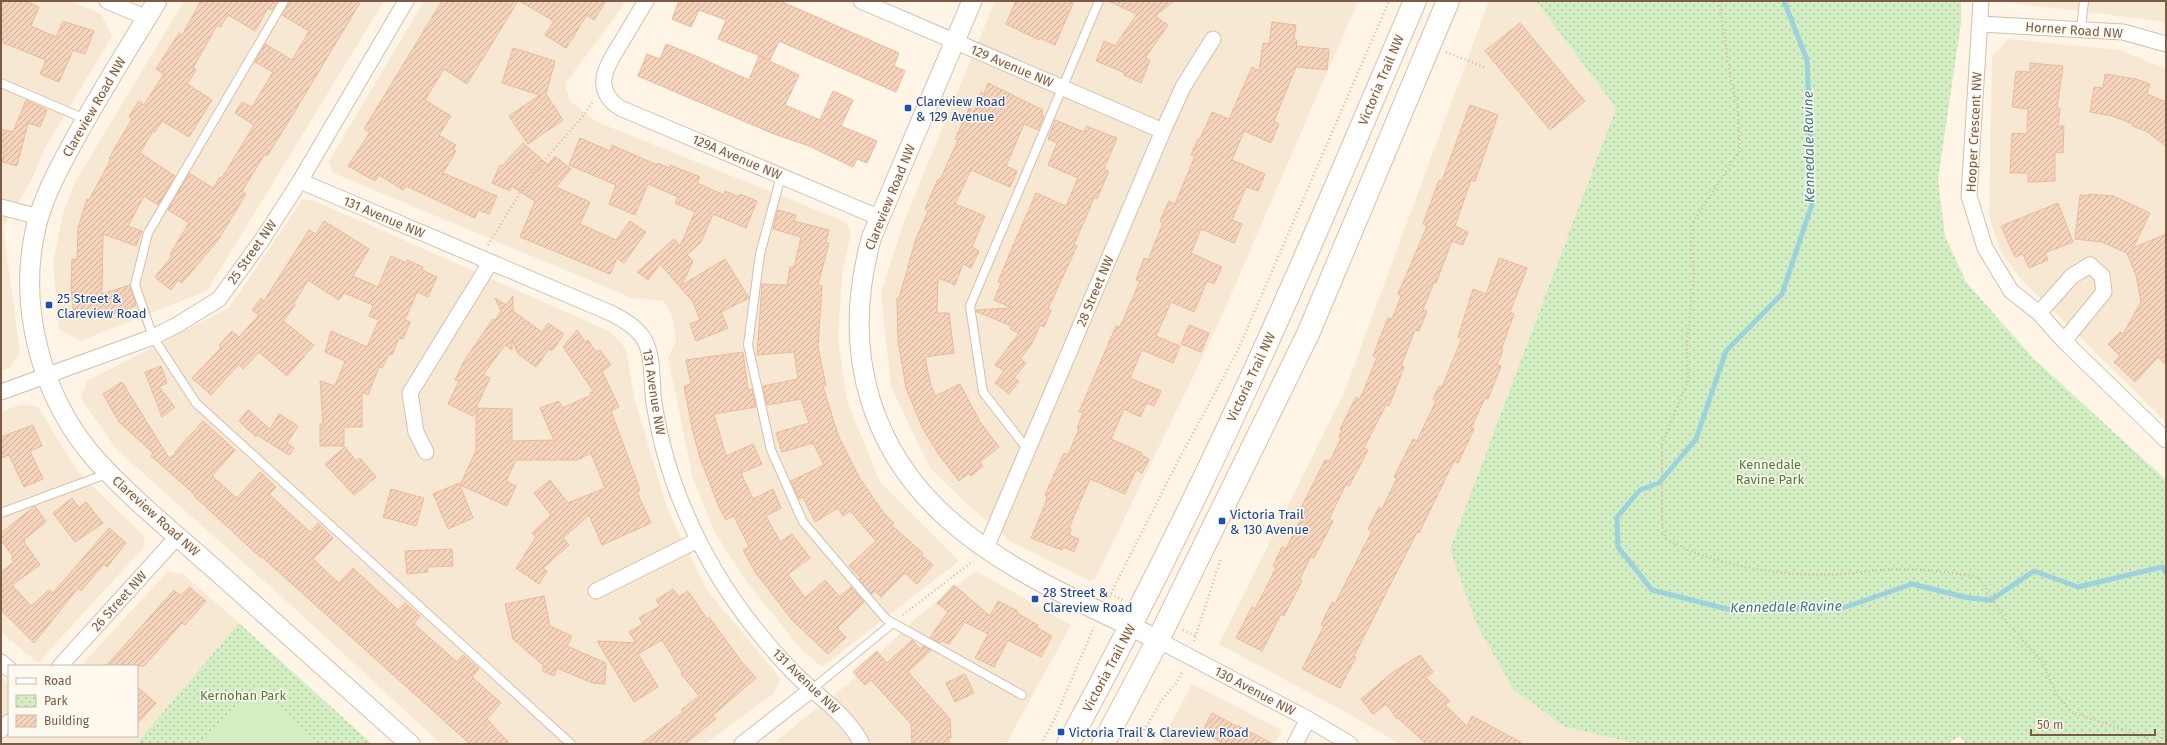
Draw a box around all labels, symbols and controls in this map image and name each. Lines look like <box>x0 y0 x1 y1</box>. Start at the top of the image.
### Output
street label: Horner Road NW <box>2025 19 2123 41</box>
street label: Victoria Trail NW <box>1355 32 1407 128</box>
street label: 129 Avenue NW <box>968 42 1056 90</box>
street label: Clareview Road NW <box>59 54 129 160</box>
street label: Hooper Crescent NW <box>1963 71 1985 193</box>
water label: Kennedale Ravine <box>1800 91 1818 203</box>
place label: Clareview Road & 129 Avenue <box>916 94 1006 124</box>
marker: Clareview Road & 129 Avenue <box>903 103 913 113</box>
street label: 129A Avenue NW <box>690 131 784 183</box>
street label: Clareview Road NW <box>862 142 918 252</box>
street label: 131 Avenue NW <box>341 193 427 241</box>
street label: 25 Street NW <box>224 217 280 287</box>
street label: 28 Street NW <box>1073 253 1117 329</box>
place label: 25 Street & Clareview Road <box>57 291 147 321</box>
marker: 25 Street & Clareview Road <box>44 300 54 310</box>
street label: Victoria Trail NW <box>1224 330 1278 424</box>
street label: 131 Avenue NW <box>640 348 668 436</box>
park label: Kennedale Ravine Park <box>1736 457 1805 487</box>
street label: Clareview Road NW <box>109 473 203 559</box>
place label: Victoria Trail & 130 Avenue <box>1230 507 1309 537</box>
marker: Victoria Trail & 130 Avenue <box>1217 516 1227 526</box>
street label: 26 Street NW <box>88 568 150 634</box>
place label: 28 Street & Clareview Road <box>1043 585 1133 615</box>
marker: 28 Street & Clareview Road <box>1030 594 1040 604</box>
water label: Kennedale Ravine <box>1730 598 1842 616</box>
street label: Victoria Trail NW <box>1080 621 1138 714</box>
street label: 131 Avenue NW <box>769 645 843 717</box>
street label: 130 Avenue NW <box>1212 663 1298 719</box>
legend <box>8 665 138 737</box>
text: Road <box>44 674 72 688</box>
park label: Kernohan Park <box>200 688 286 703</box>
text: Park <box>44 694 68 708</box>
scale bar <box>2031 711 2155 737</box>
text: Building <box>44 714 90 728</box>
text: 50 m <box>2037 718 2063 732</box>
place label: Victoria Trail & Clareview Road <box>1069 725 1249 740</box>
marker: Victoria Trail & Clareview Road <box>1056 727 1066 737</box>

